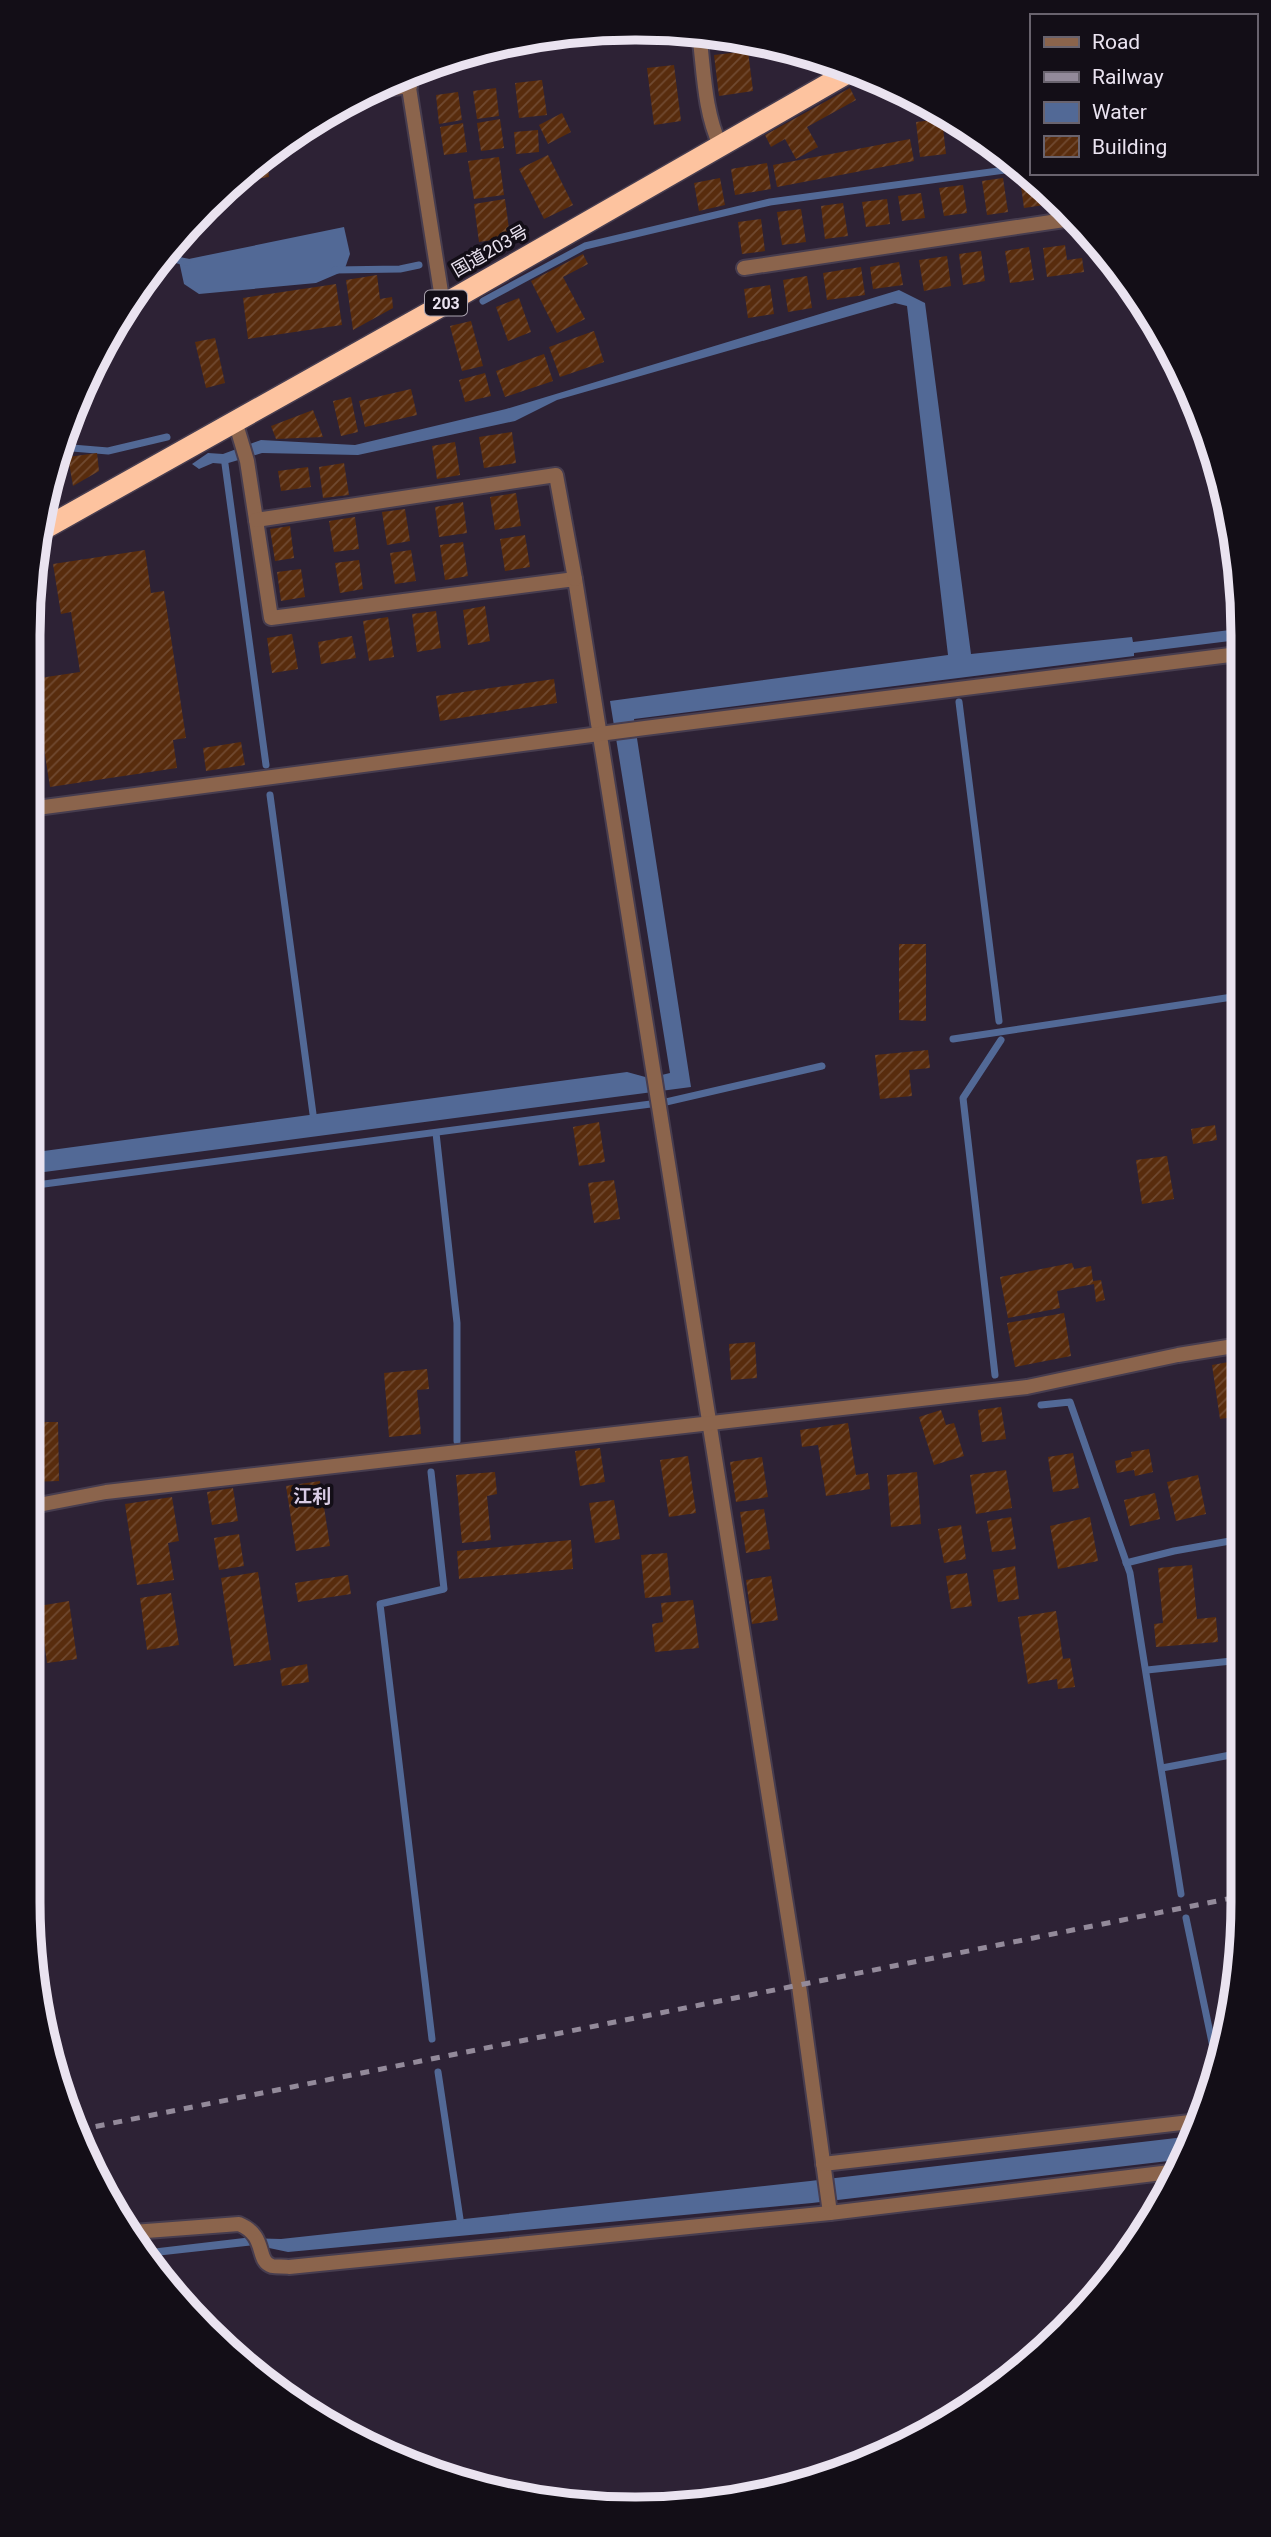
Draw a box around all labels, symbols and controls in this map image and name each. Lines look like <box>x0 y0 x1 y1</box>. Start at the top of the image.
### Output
legend <box>1030 14 1257 175</box>
text: Road <box>1092 30 1140 54</box>
text: Railway <box>1092 65 1164 89</box>
text: Water <box>1092 100 1147 124</box>
text: Building <box>1092 135 1167 159</box>
street label: 国道203号 <box>448 220 532 281</box>
road number: 203 <box>425 290 467 316</box>
district label: 江利 <box>293 1485 331 1508</box>

